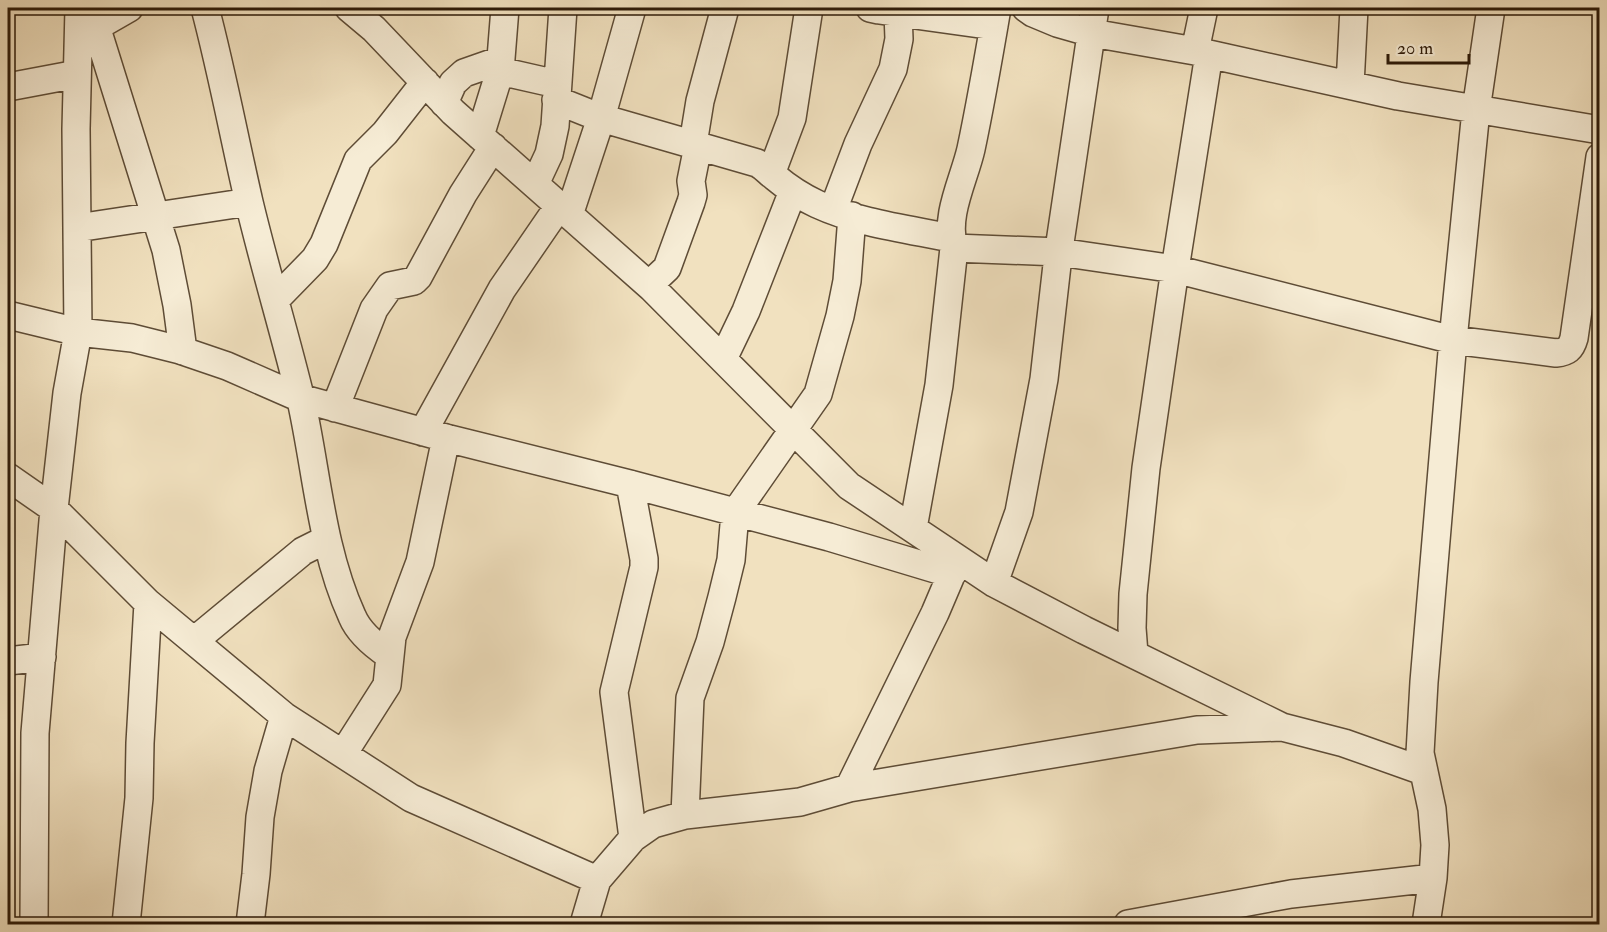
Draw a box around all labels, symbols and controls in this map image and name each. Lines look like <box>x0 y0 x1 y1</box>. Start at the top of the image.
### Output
scale bar <box>1388 27 1469 65</box>
text: 20 m <box>1397 37 1433 60</box>

